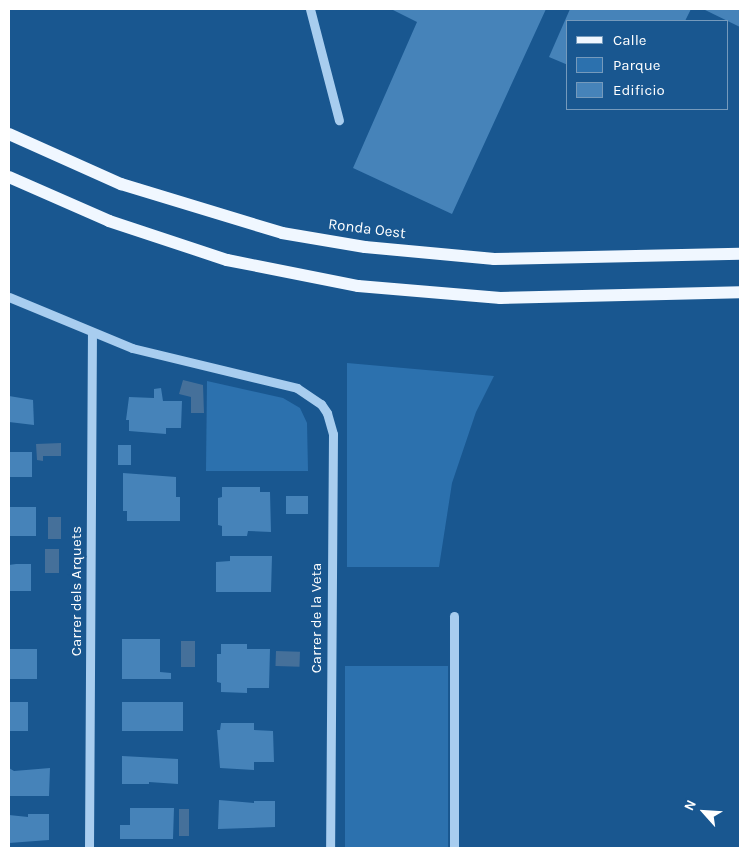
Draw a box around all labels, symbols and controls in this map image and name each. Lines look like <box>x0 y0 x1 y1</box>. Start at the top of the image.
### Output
legend <box>566 20 729 110</box>
text: Calle <box>613 31 647 49</box>
text: Parque <box>613 56 661 74</box>
text: Edificio <box>613 81 665 99</box>
street label: Ronda Oest <box>327 215 407 243</box>
street label: Carrer dels Arquets <box>68 526 86 656</box>
street label: Carrer de la Veta <box>308 563 326 673</box>
north arrow <box>679 787 729 837</box>
text: N <box>680 797 700 813</box>

